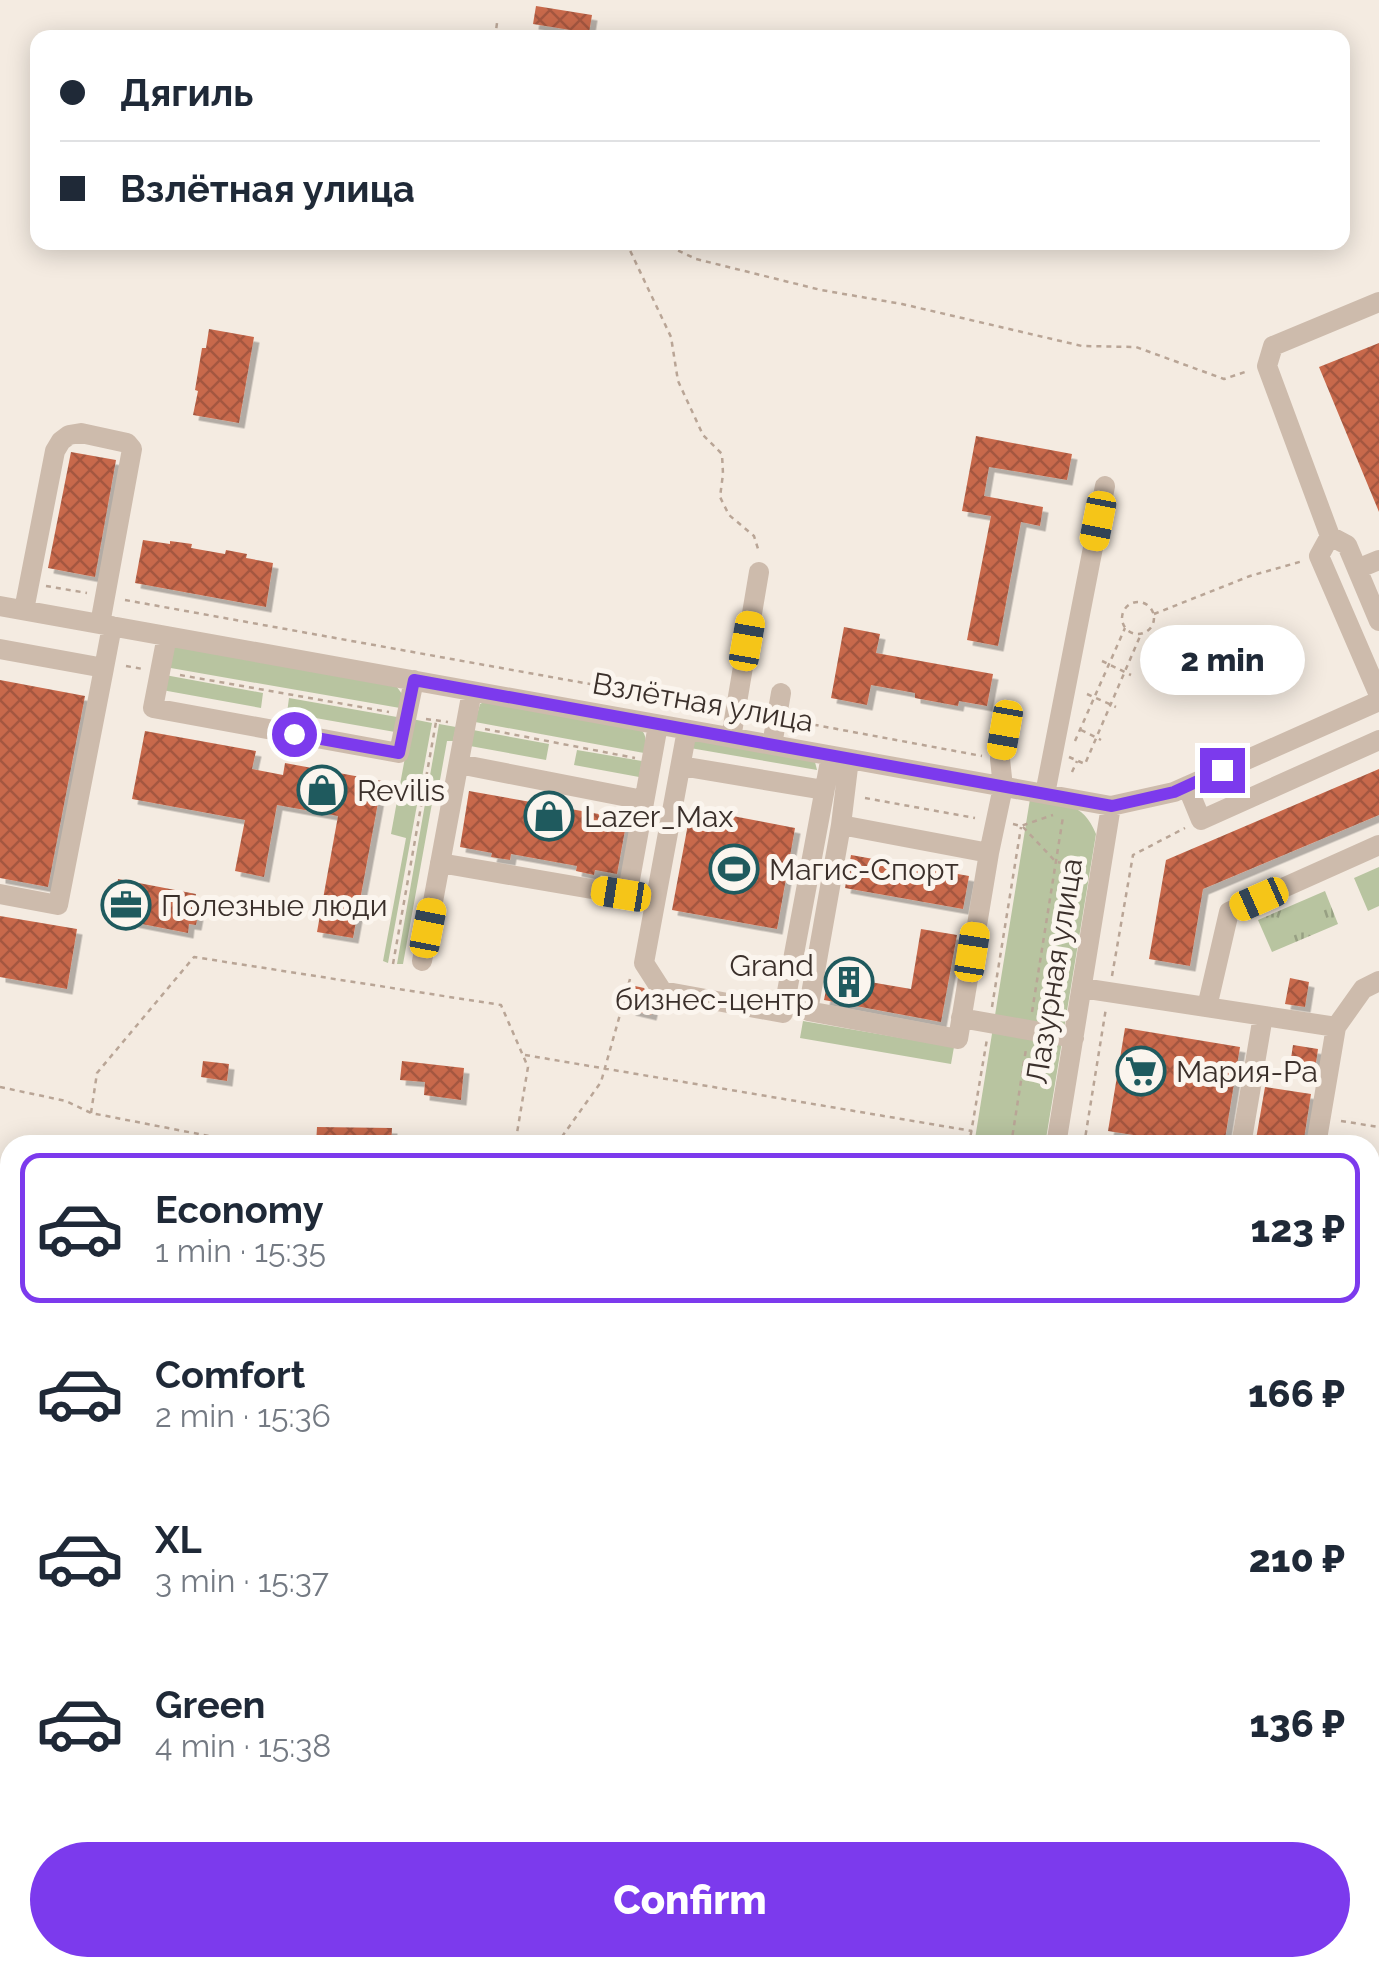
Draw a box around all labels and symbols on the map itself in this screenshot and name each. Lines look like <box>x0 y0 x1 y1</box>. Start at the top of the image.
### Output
car <box>1078 489 1118 553</box>
car <box>727 609 767 673</box>
callout: 2 min <box>1140 625 1304 695</box>
street label: Взлётная улица <box>590 665 816 739</box>
car <box>985 698 1025 762</box>
route start <box>272 712 317 757</box>
route end <box>1200 748 1245 793</box>
shop icon: Revilis <box>296 764 348 816</box>
place label: Revilis <box>357 773 445 808</box>
shop icon: Lazer_Max <box>523 790 575 842</box>
place label: Lazer_Max <box>584 799 733 834</box>
sports icon: Магис-Спорт <box>708 843 760 895</box>
place label: Магис-Спорт <box>769 852 959 887</box>
street label: Лазурная улица <box>1019 856 1089 1086</box>
car <box>1225 873 1293 925</box>
car <box>589 874 653 914</box>
office icon: Полезные люди <box>100 879 152 931</box>
place label: Полезные люди <box>161 888 387 923</box>
car <box>408 896 448 960</box>
car <box>952 920 992 984</box>
place label: Grand бизнес-центр <box>615 948 814 1017</box>
building icon: Grand бизнес-центр <box>823 956 875 1008</box>
supermarket icon: Мария-Ра <box>1115 1045 1167 1097</box>
place label: Мария-Ра <box>1176 1054 1318 1089</box>

